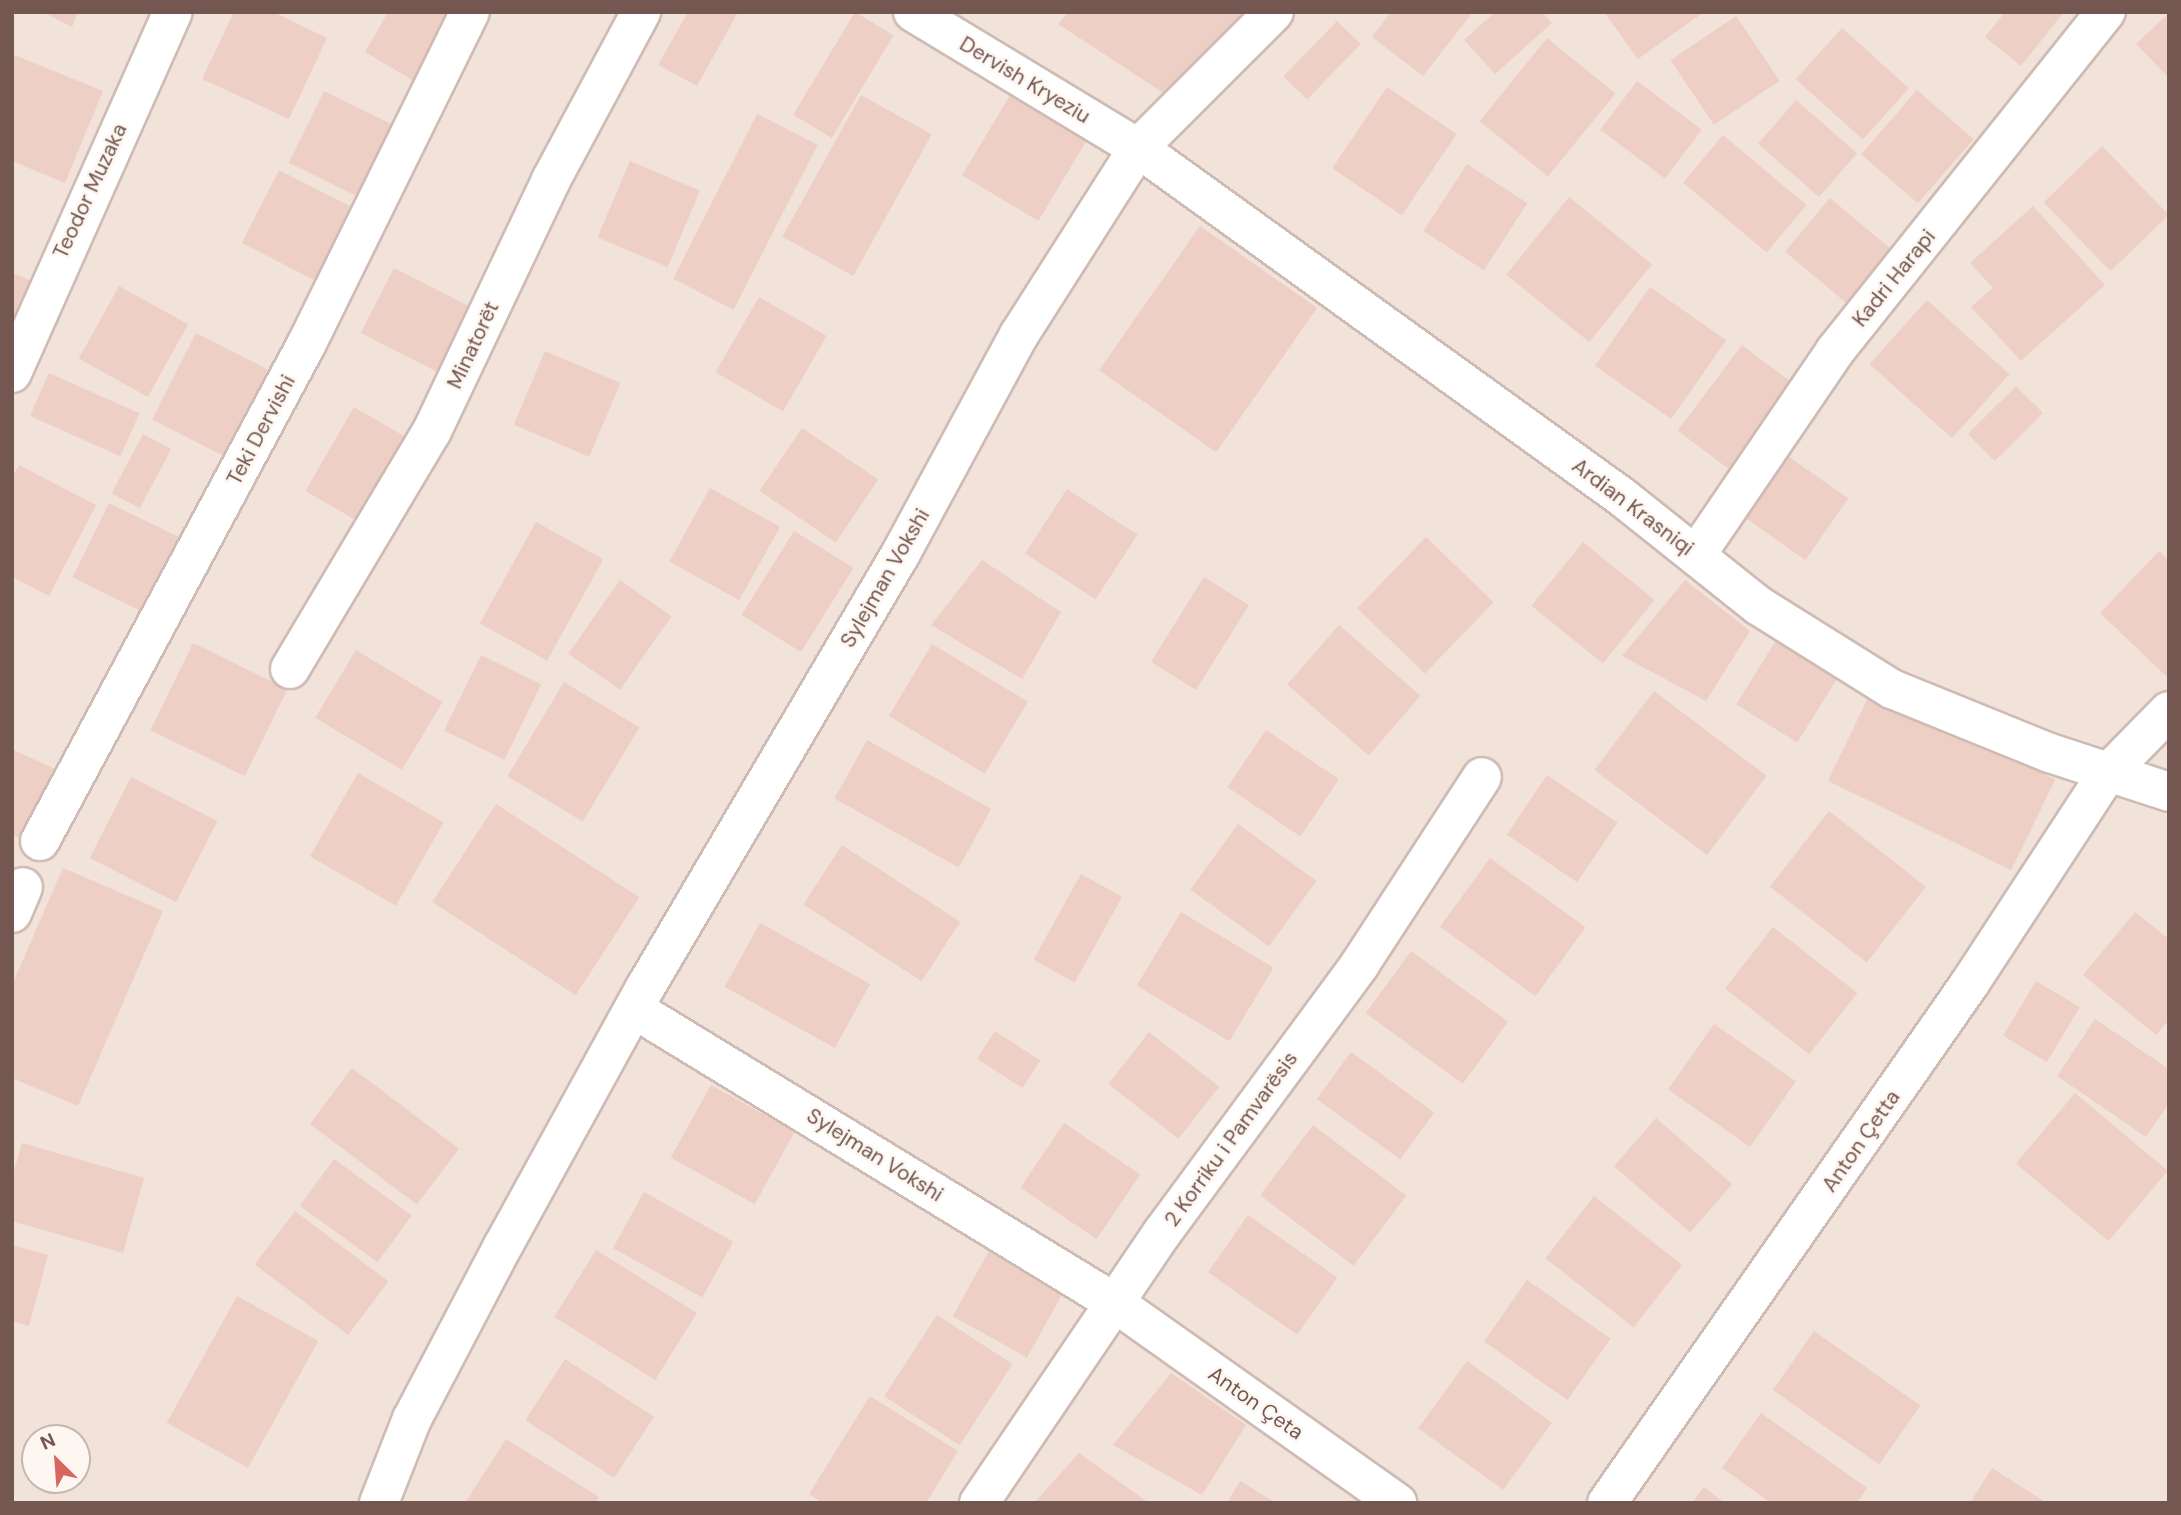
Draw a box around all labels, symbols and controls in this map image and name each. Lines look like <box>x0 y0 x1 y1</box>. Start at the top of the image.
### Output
street label: Dervish Kryeziu <box>955 31 1095 129</box>
street label: Teodor Muzaka <box>48 120 132 262</box>
street label: Kadri Harapi <box>1847 224 1941 332</box>
street label: Minatorët <box>442 297 504 393</box>
street label: Teki Dervishi <box>221 371 301 489</box>
street label: Ardian Krasniqi <box>1567 453 1699 561</box>
street label: Sylejman Vokshi <box>835 504 935 652</box>
street label: 2 Korriku i Pamvarësis <box>1159 1047 1303 1231</box>
street label: Anton Çetta <box>1817 1085 1905 1197</box>
street label: Sylejman Vokshi <box>802 1103 948 1207</box>
street label: Anton Çeta <box>1204 1361 1308 1445</box>
north arrow <box>21 1424 91 1494</box>
text: N <box>36 1427 59 1456</box>

